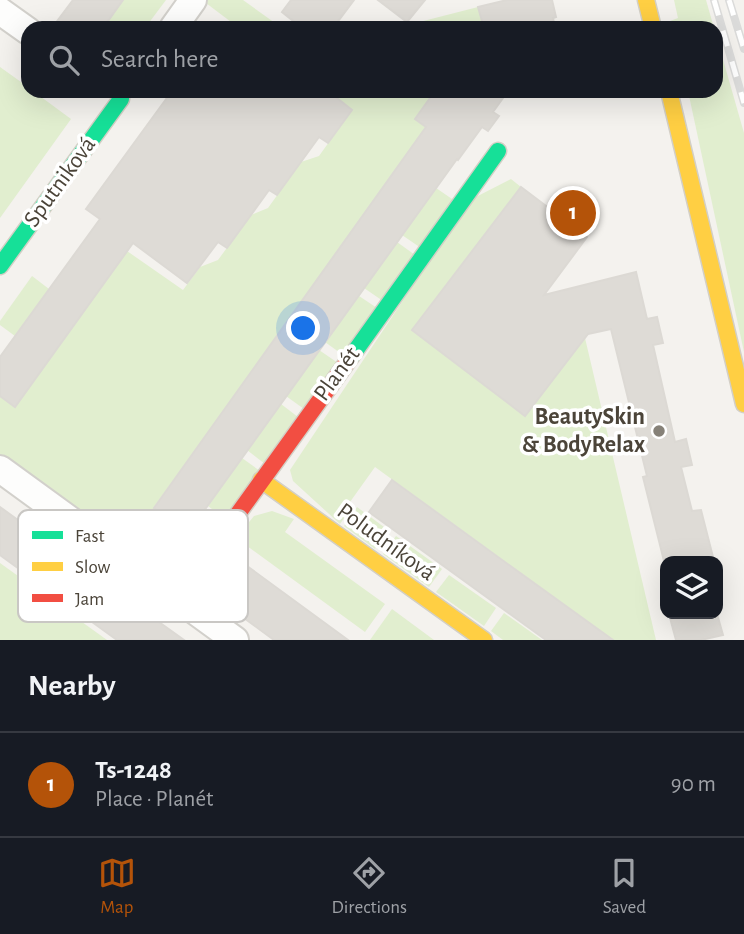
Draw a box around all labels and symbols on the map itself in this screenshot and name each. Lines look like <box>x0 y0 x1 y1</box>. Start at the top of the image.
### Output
street label: Sputniková <box>20 133 100 231</box>
pin: 1 <box>550 187 596 239</box>
your location <box>286 311 320 345</box>
street label: Planét <box>310 342 365 405</box>
place label: BeautySkin & BodyRelax <box>522 405 645 457</box>
marker: BeautySkin & BodyRelax <box>651 423 667 439</box>
street label: Poludníková <box>332 499 440 585</box>
legend <box>18 510 248 622</box>
text: Fast <box>75 527 105 546</box>
text: Slow <box>75 558 111 577</box>
text: Jam <box>75 590 104 609</box>

